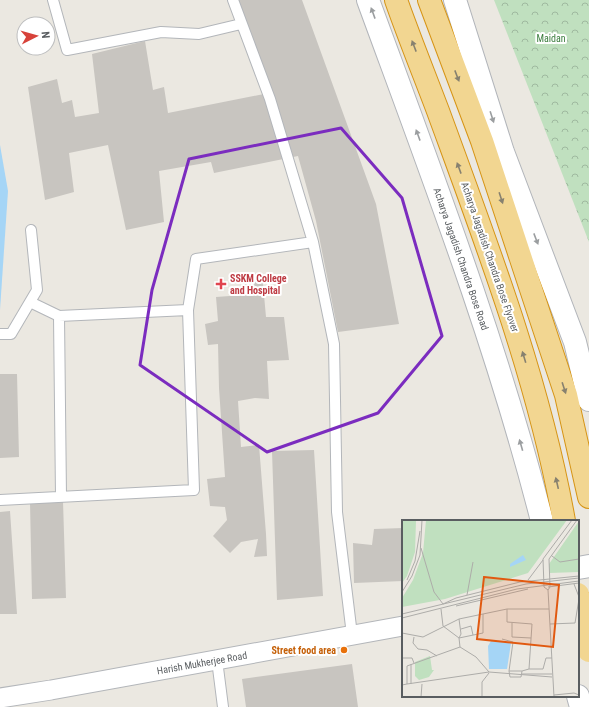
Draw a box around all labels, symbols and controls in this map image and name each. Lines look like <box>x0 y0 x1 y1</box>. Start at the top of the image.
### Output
one-way arrow <box>370 7 376 19</box>
north arrow <box>16 16 56 56</box>
text: N <box>39 31 52 39</box>
park label: Maidan <box>536 33 566 44</box>
one-way arrow <box>410 40 416 52</box>
one-way arrow <box>454 70 460 82</box>
one-way arrow <box>489 112 495 124</box>
one-way arrow <box>414 129 420 141</box>
one-way arrow <box>456 161 462 173</box>
street label: Acharya Jagadish Chandra Bose Flyover <box>459 181 521 333</box>
street label: Acharya Jagadish Chandra Bose Road <box>431 186 491 332</box>
one-way arrow <box>498 193 504 205</box>
one-way arrow <box>534 234 540 246</box>
place label: SSKM College and Hospital <box>230 273 287 296</box>
marker: SSKM College and Hospital <box>215 278 227 290</box>
one-way arrow <box>521 351 527 363</box>
one-way arrow <box>561 382 567 394</box>
one-way arrow <box>518 438 524 450</box>
one-way arrow <box>554 476 560 489</box>
inset map <box>402 520 579 697</box>
place label: Street food area <box>271 645 336 656</box>
marker: Street food area <box>339 645 349 655</box>
street label: Harish Mukherjee Road <box>156 650 248 676</box>

